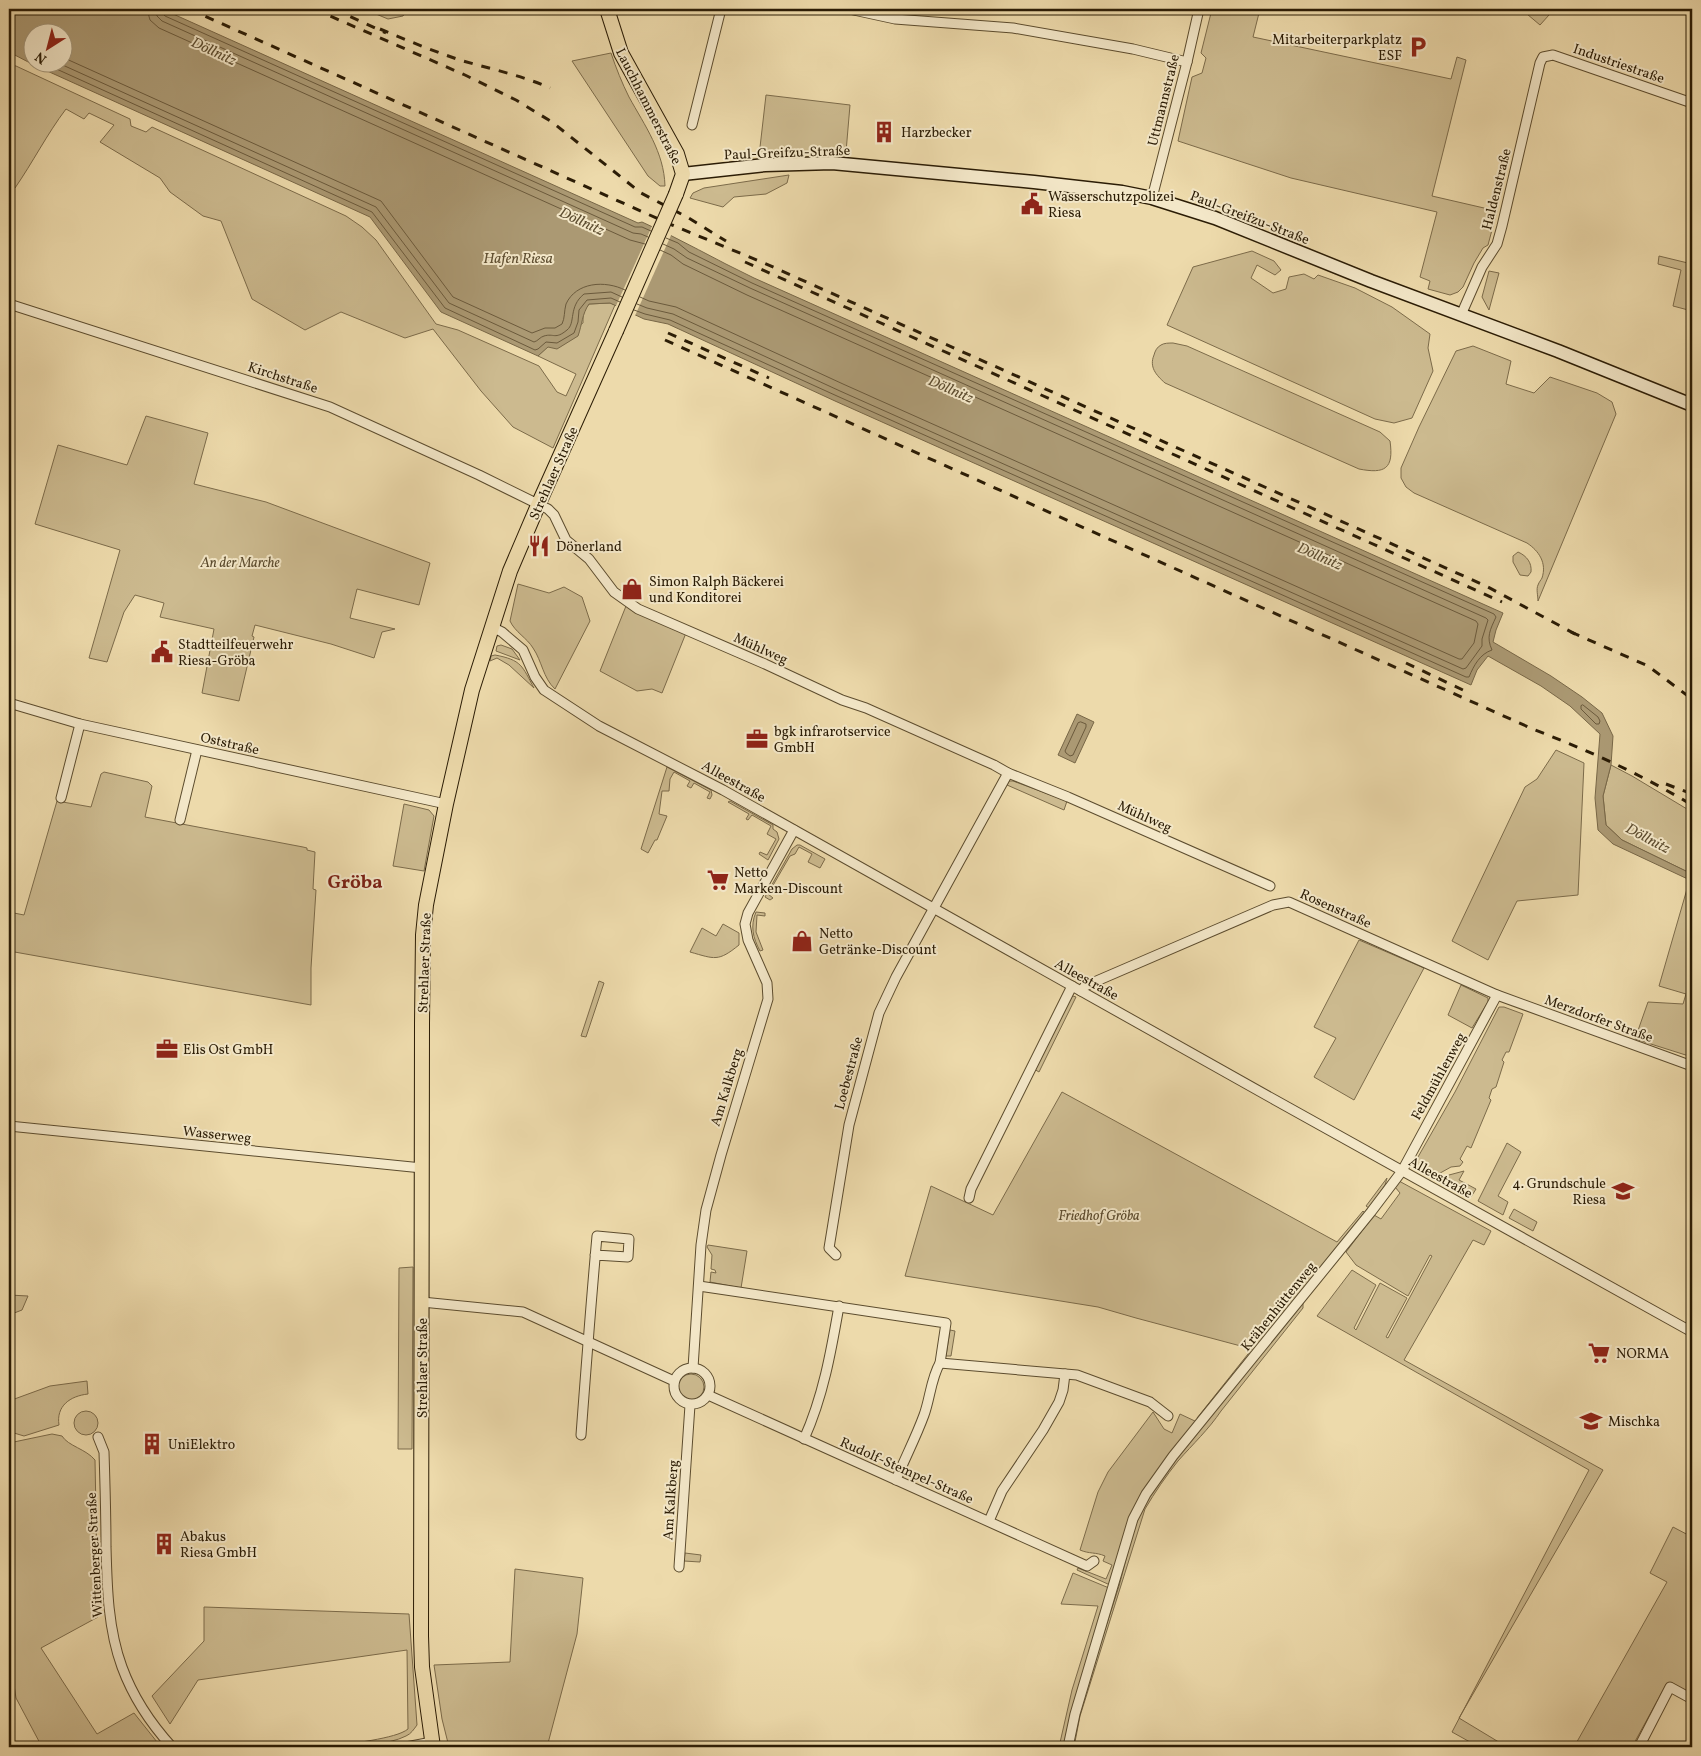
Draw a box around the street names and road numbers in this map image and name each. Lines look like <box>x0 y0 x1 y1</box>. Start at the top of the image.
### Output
street label: Industriestraße <box>1570 40 1667 89</box>
street label: Lauchhammerstraße <box>610 45 685 168</box>
street label: Uttmannstraße <box>1144 52 1185 148</box>
street label: Paul-Greifzu-Straße <box>724 142 851 165</box>
street label: Haldenstraße <box>1478 146 1517 232</box>
street label: Paul-Greifzu-Straße <box>1187 187 1312 250</box>
street label: Kirchstraße <box>245 358 320 399</box>
street label: Strehlaer Straße <box>525 424 584 523</box>
street label: Mühlweg <box>730 629 791 670</box>
street label: Oststraße <box>198 728 261 761</box>
street label: Alleestraße <box>698 757 769 808</box>
street label: Mühlweg <box>1114 797 1175 838</box>
street label: Rosenstraße <box>1297 885 1375 934</box>
street label: Strehlaer Straße <box>414 912 437 1014</box>
street label: Alleestraße <box>1051 955 1122 1006</box>
street label: Merzdorfer Straße <box>1542 991 1656 1048</box>
street label: Feldmühlenweg <box>1407 1029 1471 1124</box>
street label: Loebestraße <box>831 1034 868 1112</box>
street label: Am Kalkberg <box>707 1046 748 1129</box>
street label: Wasserweg <box>182 1122 252 1149</box>
street label: Alleestraße <box>1405 1153 1476 1204</box>
street label: Krähenhüttenweg <box>1237 1258 1321 1356</box>
street label: Strehlaer Straße <box>414 1317 433 1418</box>
street label: Rudolf-Stempel-Straße <box>837 1433 976 1510</box>
street label: Am Kalkberg <box>659 1459 684 1541</box>
street label: Wittenberger Straße <box>83 1491 108 1618</box>

